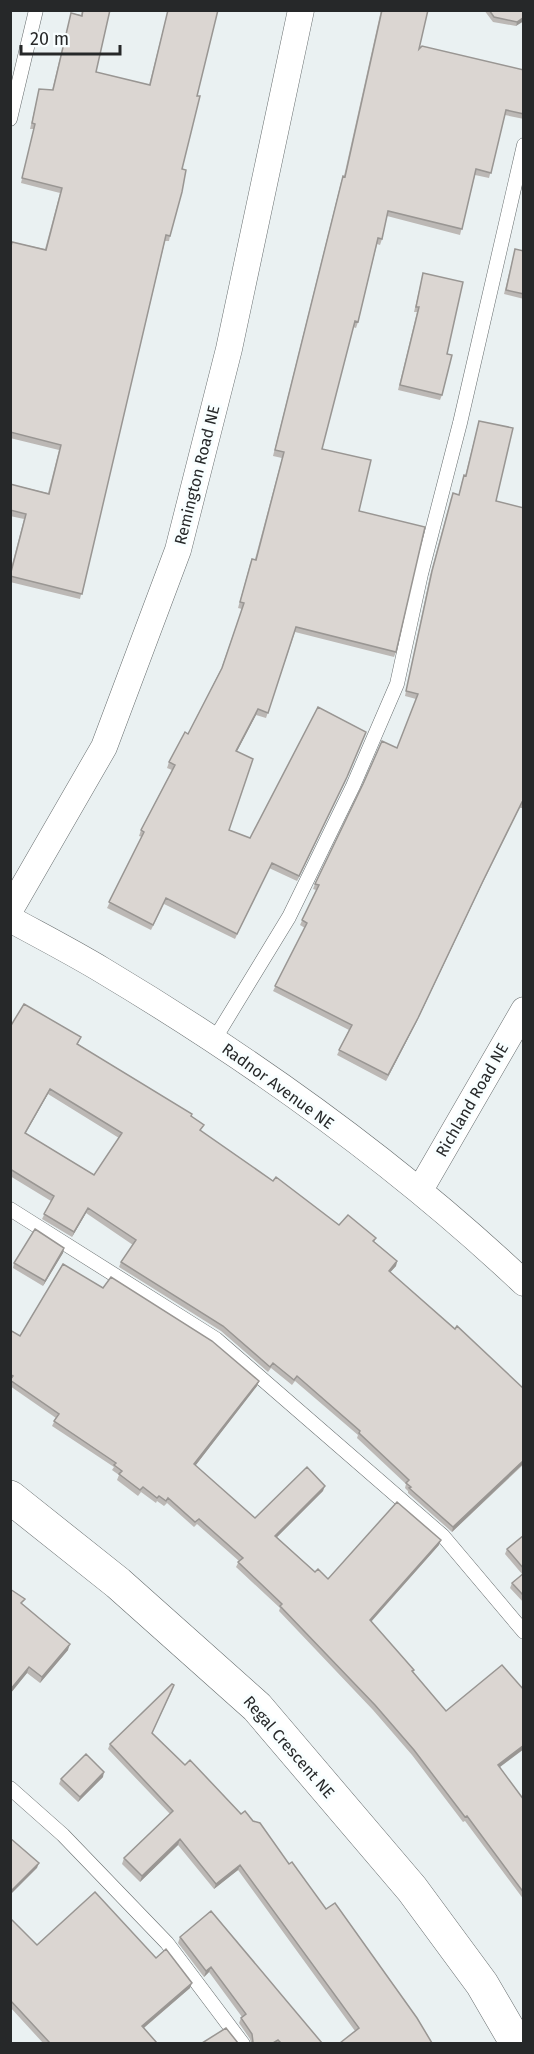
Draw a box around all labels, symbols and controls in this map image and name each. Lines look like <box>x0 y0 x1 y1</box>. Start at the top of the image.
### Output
scale bar <box>21 18 120 56</box>
text: 20 m <box>30 28 69 50</box>
street label: Remington Road NE <box>170 403 224 547</box>
street label: Radnor Avenue NE <box>218 1039 338 1133</box>
street label: Richland Road NE <box>432 1040 512 1160</box>
street label: Regal Crescent NE <box>239 1692 339 1802</box>

